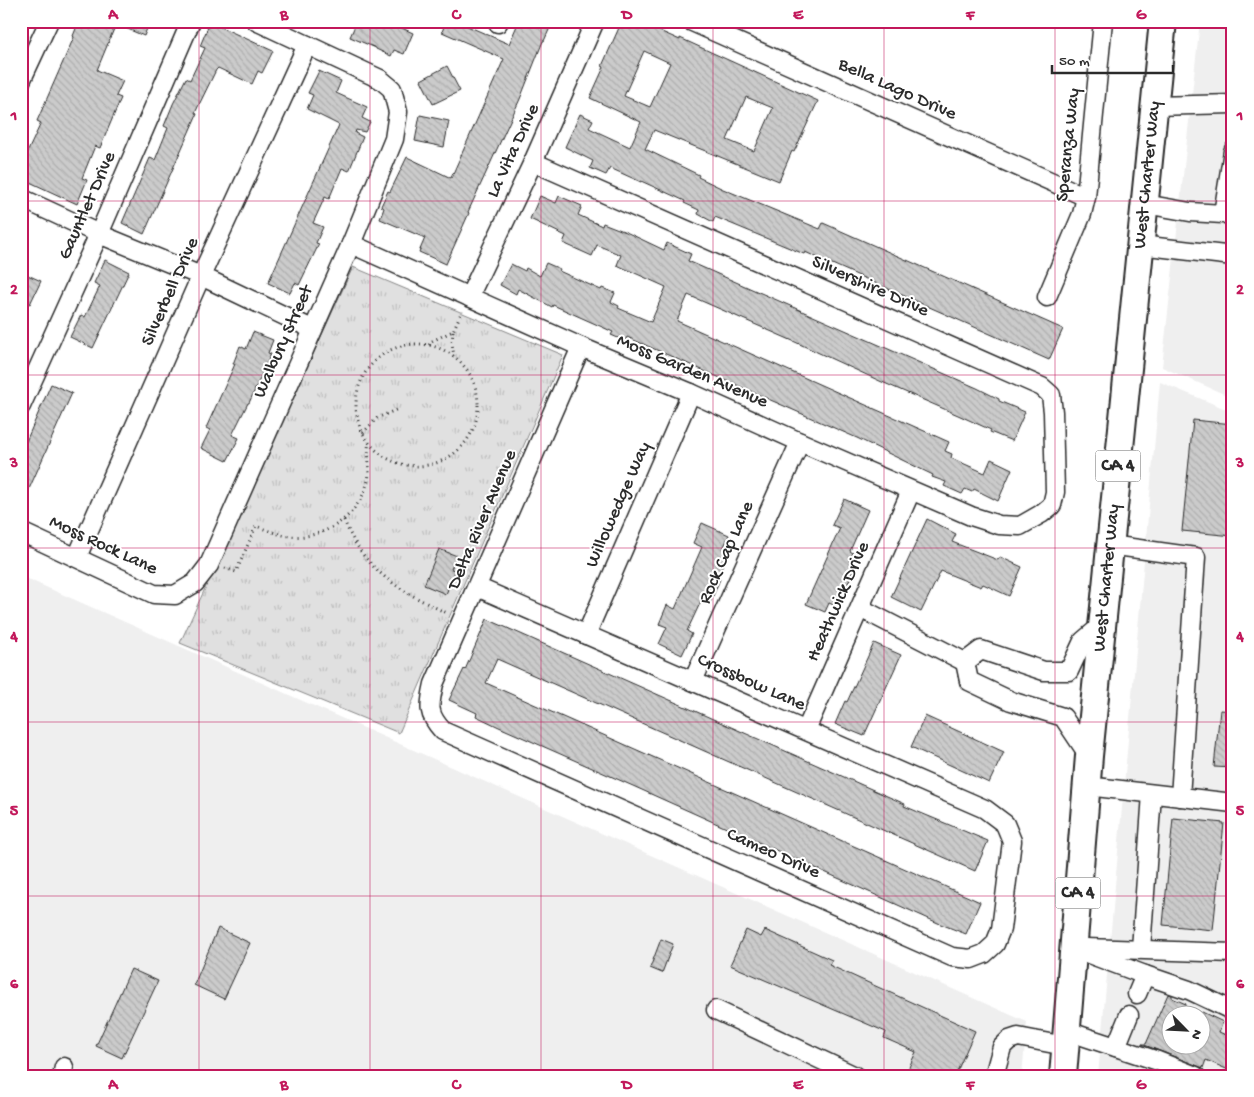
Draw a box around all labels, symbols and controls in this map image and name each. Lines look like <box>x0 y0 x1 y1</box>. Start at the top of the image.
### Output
text: A <box>107 7 119 26</box>
text: B <box>279 7 289 26</box>
text: C <box>451 7 462 26</box>
text: D <box>620 7 633 26</box>
text: E <box>793 7 804 26</box>
text: F <box>965 7 976 26</box>
text: G <box>1136 7 1147 26</box>
scale bar <box>1052 42 1173 74</box>
street label: Bella Lago Drive <box>833 53 960 126</box>
text: 50 m <box>1059 53 1090 71</box>
street label: Speranza Way <box>1052 87 1086 203</box>
street label: La Vita Drive <box>482 100 546 202</box>
street label: West Charter Way <box>1129 100 1166 250</box>
text: 1 <box>10 108 17 127</box>
text: 1 <box>1236 108 1243 127</box>
street label: Gauntlet Drive <box>54 148 122 264</box>
street label: Silverbell Drive <box>137 234 205 350</box>
street label: Silvershire Drive <box>808 251 932 323</box>
street label: Walbury Street <box>249 280 320 402</box>
text: 2 <box>10 282 18 301</box>
text: 2 <box>1236 282 1244 301</box>
street label: Moss Garden Avenue <box>613 330 771 414</box>
street label: Willowedge Way <box>581 438 657 571</box>
street label: Delta River Avenue <box>442 446 523 595</box>
road number: CA 4 <box>1096 451 1140 482</box>
text: 3 <box>9 455 18 474</box>
text: 3 <box>1235 455 1244 474</box>
street label: Rock Cap Lane <box>694 498 760 608</box>
street label: West Charter Way <box>1088 503 1126 653</box>
street label: Moss Rock Lane <box>45 511 161 581</box>
street label: Heathwick Drive <box>802 538 876 666</box>
text: 4 <box>9 629 18 648</box>
text: 4 <box>1235 629 1244 648</box>
street label: Crossbow Lane <box>693 649 809 717</box>
text: 5 <box>10 803 19 822</box>
text: 5 <box>1236 803 1245 822</box>
street label: Cameo Drive <box>723 823 823 885</box>
road number: CA 4 <box>1056 878 1100 908</box>
text: 6 <box>10 976 19 995</box>
text: 6 <box>1236 976 1245 995</box>
north arrow <box>1162 1004 1212 1054</box>
text: N <box>1186 1027 1205 1042</box>
text: A <box>107 1077 119 1096</box>
text: B <box>279 1077 289 1096</box>
text: C <box>451 1077 462 1096</box>
text: D <box>620 1077 633 1096</box>
text: E <box>793 1077 804 1096</box>
text: F <box>965 1077 976 1096</box>
text: G <box>1136 1077 1147 1096</box>

